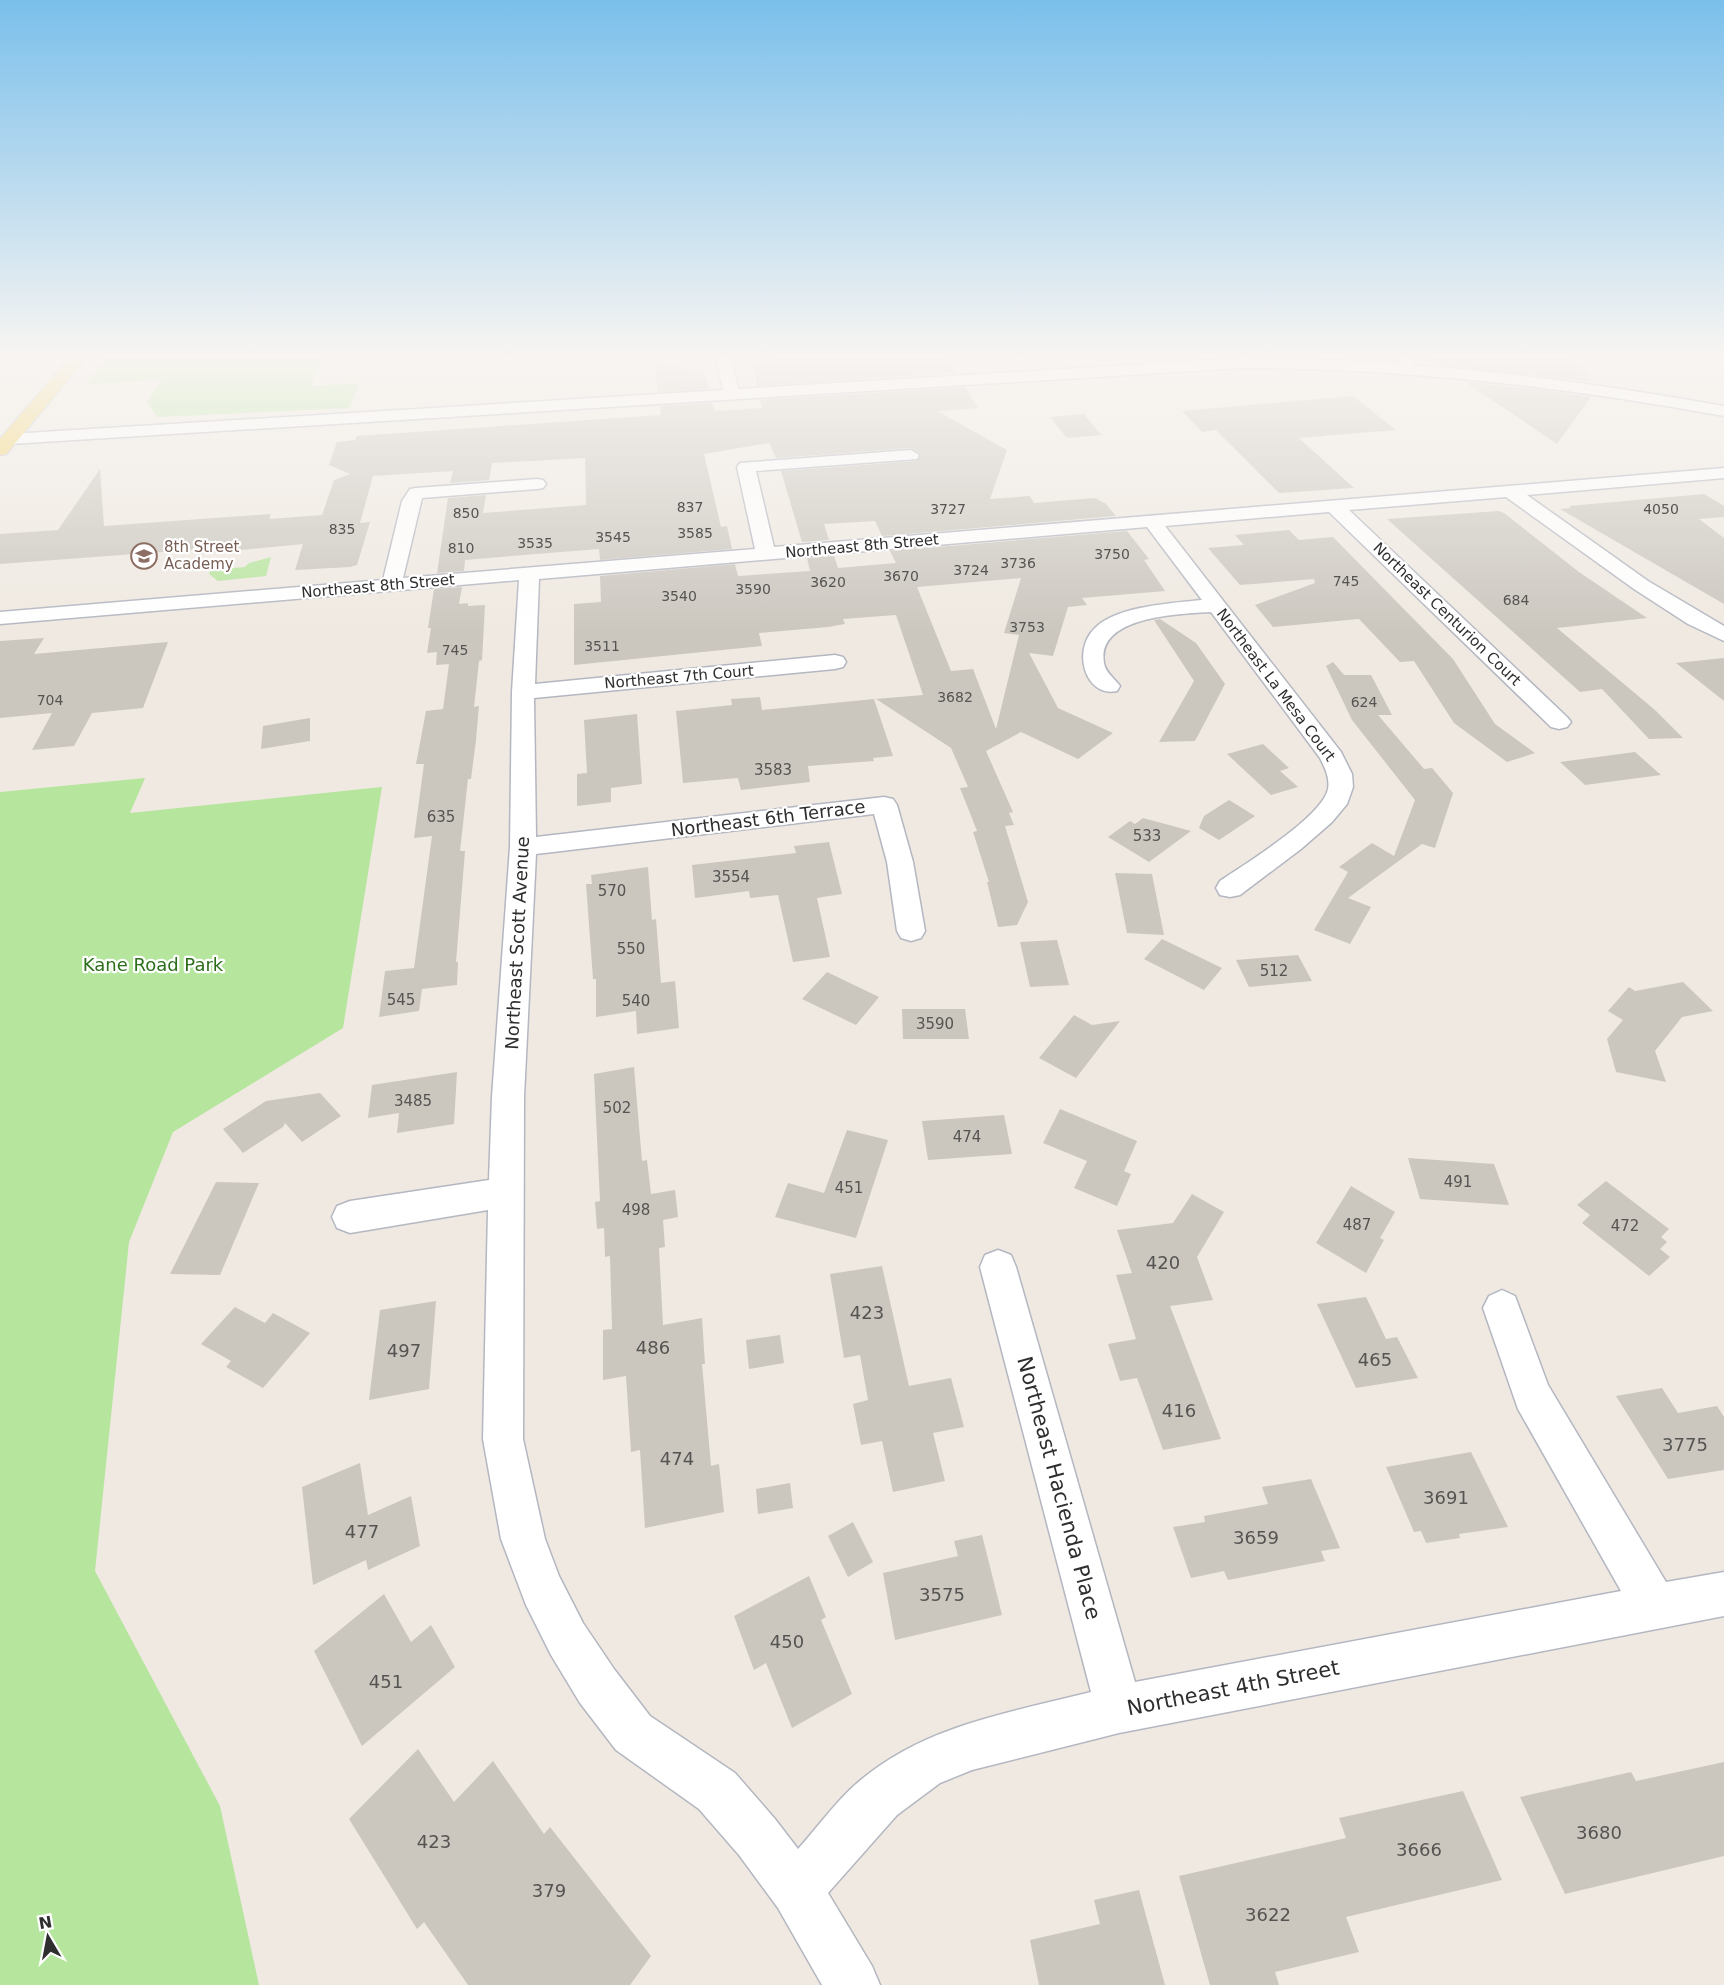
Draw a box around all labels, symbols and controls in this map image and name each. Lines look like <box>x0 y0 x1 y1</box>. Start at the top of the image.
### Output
house number: 837 <box>677 499 703 515</box>
house number: 3727 <box>930 501 966 517</box>
house number: 4050 <box>1643 501 1679 517</box>
house number: 850 <box>453 505 479 521</box>
house number: 835 <box>329 521 355 537</box>
house number: 3585 <box>677 525 713 541</box>
house number: 3545 <box>595 529 631 545</box>
street label: Northeast 8th Street <box>784 530 940 562</box>
house number: 3535 <box>517 535 553 551</box>
place label: 8th Street Academy <box>164 538 239 573</box>
street label: Northeast Centurion Court <box>1369 539 1525 689</box>
house number: 810 <box>448 540 474 556</box>
school or university icon: 8th Street Academy <box>129 541 159 571</box>
house number: 3750 <box>1094 546 1130 562</box>
house number: 3736 <box>1000 555 1036 571</box>
house number: 3724 <box>953 562 989 578</box>
house number: 3670 <box>883 568 919 584</box>
street label: Northeast 8th Street <box>300 570 456 602</box>
house number: 745 <box>1333 573 1359 589</box>
house number: 3620 <box>810 574 846 590</box>
house number: 3590 <box>735 581 771 597</box>
house number: 3540 <box>661 588 697 604</box>
house number: 684 <box>1503 592 1529 608</box>
street label: Northeast La Mesa Court <box>1213 605 1339 765</box>
house number: 3753 <box>1009 619 1045 635</box>
house number: 3511 <box>584 638 620 654</box>
house number: 745 <box>442 642 468 658</box>
street label: Northeast 7th Court <box>604 661 754 692</box>
house number: 3682 <box>937 689 973 705</box>
house number: 704 <box>37 692 63 708</box>
house number: 624 <box>1351 694 1377 710</box>
house number: 3583 <box>754 761 792 779</box>
street label: Northeast 6th Terrace <box>670 796 866 840</box>
house number: 635 <box>427 808 455 826</box>
house number: 533 <box>1133 827 1161 845</box>
street label: Northeast Scott Avenue <box>501 836 533 1050</box>
house number: 3554 <box>712 868 750 886</box>
house number: 570 <box>598 882 626 900</box>
house number: 550 <box>617 940 645 958</box>
park label: Kane Road Park <box>83 954 224 975</box>
house number: 512 <box>1260 962 1288 980</box>
house number: 545 <box>387 991 415 1009</box>
house number: 540 <box>622 992 650 1010</box>
house number: 3590 <box>916 1015 954 1033</box>
house number: 3485 <box>394 1092 432 1110</box>
house number: 502 <box>603 1099 631 1117</box>
house number: 474 <box>953 1128 981 1146</box>
house number: 491 <box>1444 1173 1472 1191</box>
house number: 451 <box>835 1179 863 1197</box>
house number: 498 <box>622 1201 650 1219</box>
house number: 487 <box>1343 1216 1371 1234</box>
house number: 472 <box>1611 1217 1639 1235</box>
house number: 420 <box>1146 1252 1180 1273</box>
house number: 423 <box>850 1302 884 1323</box>
house number: 486 <box>636 1337 670 1358</box>
house number: 497 <box>387 1340 421 1361</box>
house number: 465 <box>1358 1349 1392 1370</box>
street label: Northeast Hacienda Place <box>1012 1354 1106 1622</box>
house number: 416 <box>1162 1400 1196 1421</box>
house number: 3775 <box>1662 1434 1708 1455</box>
house number: 474 <box>660 1448 694 1469</box>
house number: 3691 <box>1423 1487 1469 1508</box>
house number: 477 <box>345 1521 379 1542</box>
house number: 3659 <box>1233 1527 1279 1548</box>
house number: 3575 <box>919 1584 965 1605</box>
house number: 450 <box>770 1631 804 1652</box>
street label: Northeast 4th Street <box>1125 1656 1341 1720</box>
house number: 451 <box>369 1671 403 1692</box>
house number: 3680 <box>1576 1822 1622 1843</box>
house number: 423 <box>417 1831 451 1852</box>
house number: 3666 <box>1396 1839 1442 1860</box>
house number: 379 <box>532 1880 566 1901</box>
house number: 3622 <box>1245 1904 1291 1925</box>
north arrow <box>18 1907 78 1967</box>
text: N <box>37 1912 54 1933</box>

